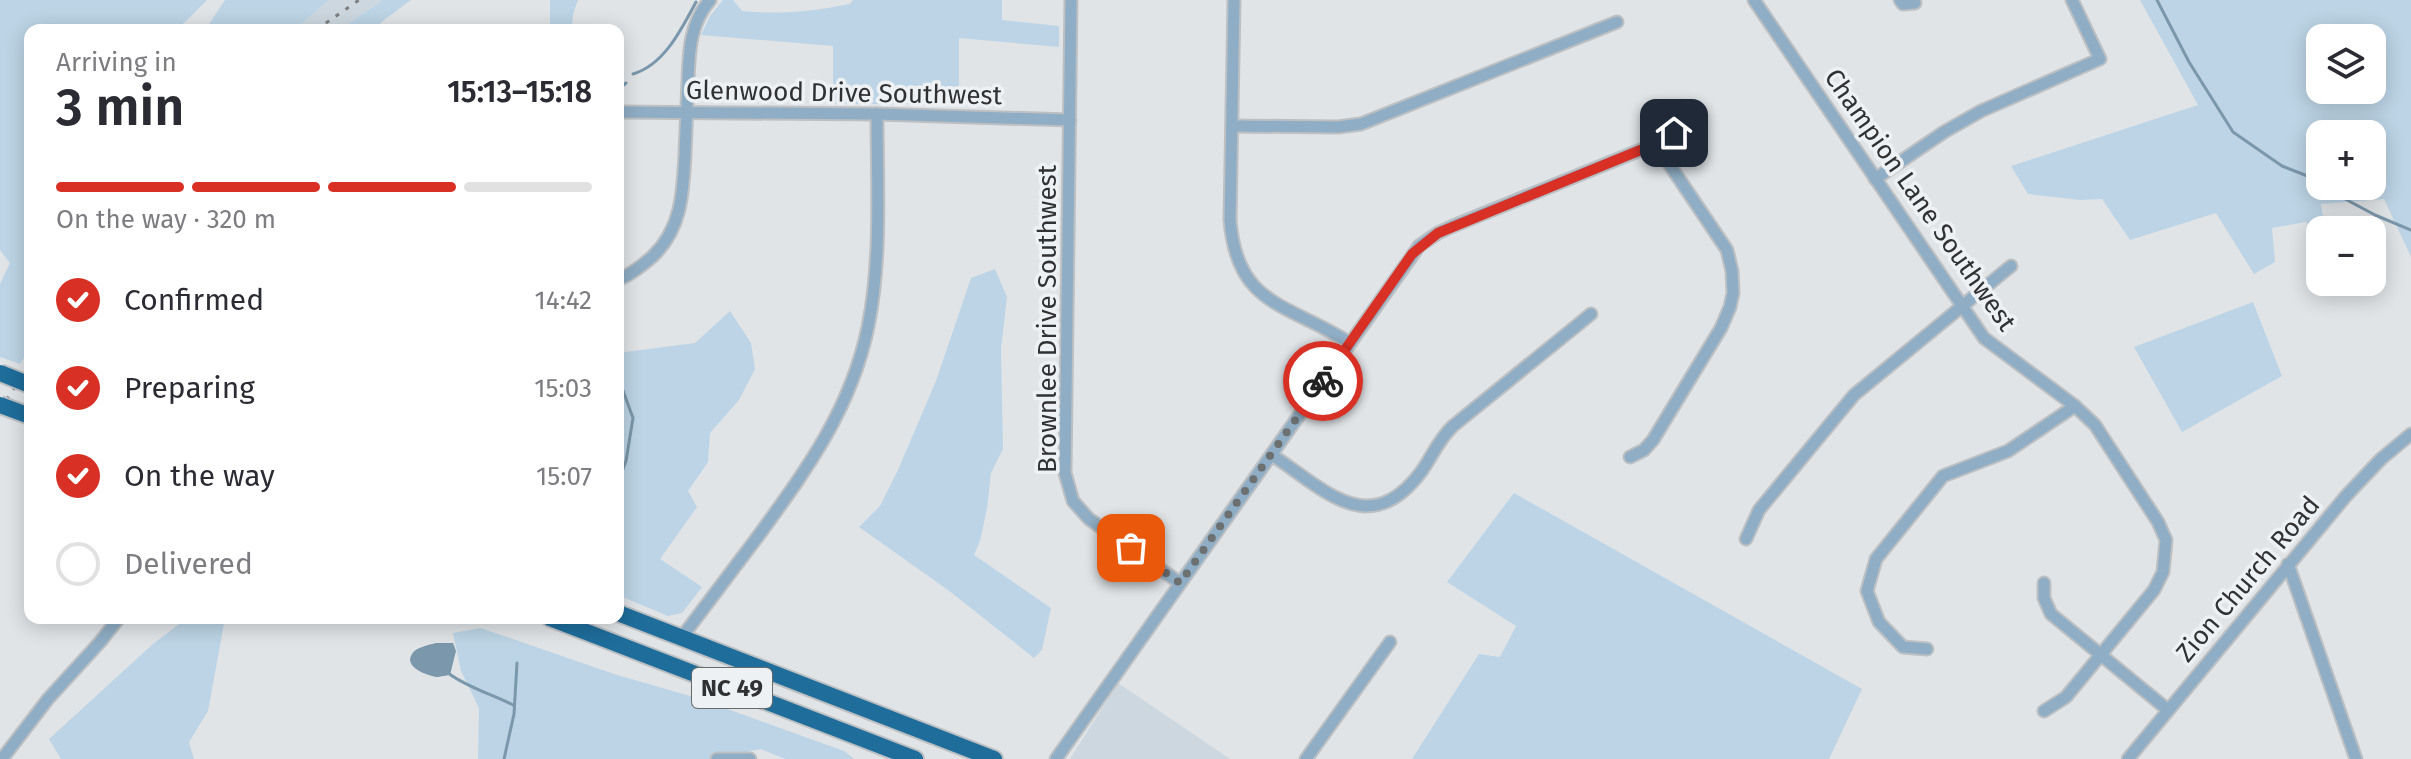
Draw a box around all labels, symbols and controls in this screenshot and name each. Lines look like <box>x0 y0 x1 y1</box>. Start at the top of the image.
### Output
map controls <box>2306 24 2386 296</box>
button: layers <box>2306 24 2386 104</box>
text: Arriving in <box>56 47 177 78</box>
street label: Champion Lane Southwest <box>1818 63 2023 337</box>
text: 15:13–15:18 <box>447 74 592 110</box>
street label: Glenwood Drive Southwest <box>686 75 1003 111</box>
text: 3 min <box>56 76 184 139</box>
pin <box>1640 99 1708 167</box>
icon: home <box>1652 111 1696 155</box>
button: + <box>2306 120 2386 200</box>
street label: Brownlee Drive Southwest <box>1032 164 1063 473</box>
text: On the way · 320 m <box>56 204 276 235</box>
button: − <box>2306 216 2386 296</box>
icon: check <box>56 278 100 322</box>
text: Confirmed <box>124 282 264 318</box>
text: 14:42 <box>535 285 592 316</box>
courier <box>1283 341 1363 421</box>
icon: bike <box>1301 359 1345 403</box>
icon: check <box>56 366 100 410</box>
text: Preparing <box>124 370 255 406</box>
text: 15:03 <box>534 373 592 404</box>
icon: check <box>56 454 100 498</box>
text: On the way <box>124 458 275 494</box>
text: 15:07 <box>536 461 592 492</box>
street label: Zion Church Road <box>2170 490 2326 668</box>
pin <box>1097 514 1165 582</box>
icon: bag <box>1109 526 1153 570</box>
text: Delivered <box>124 546 253 582</box>
road number: NC 49 <box>692 668 772 708</box>

